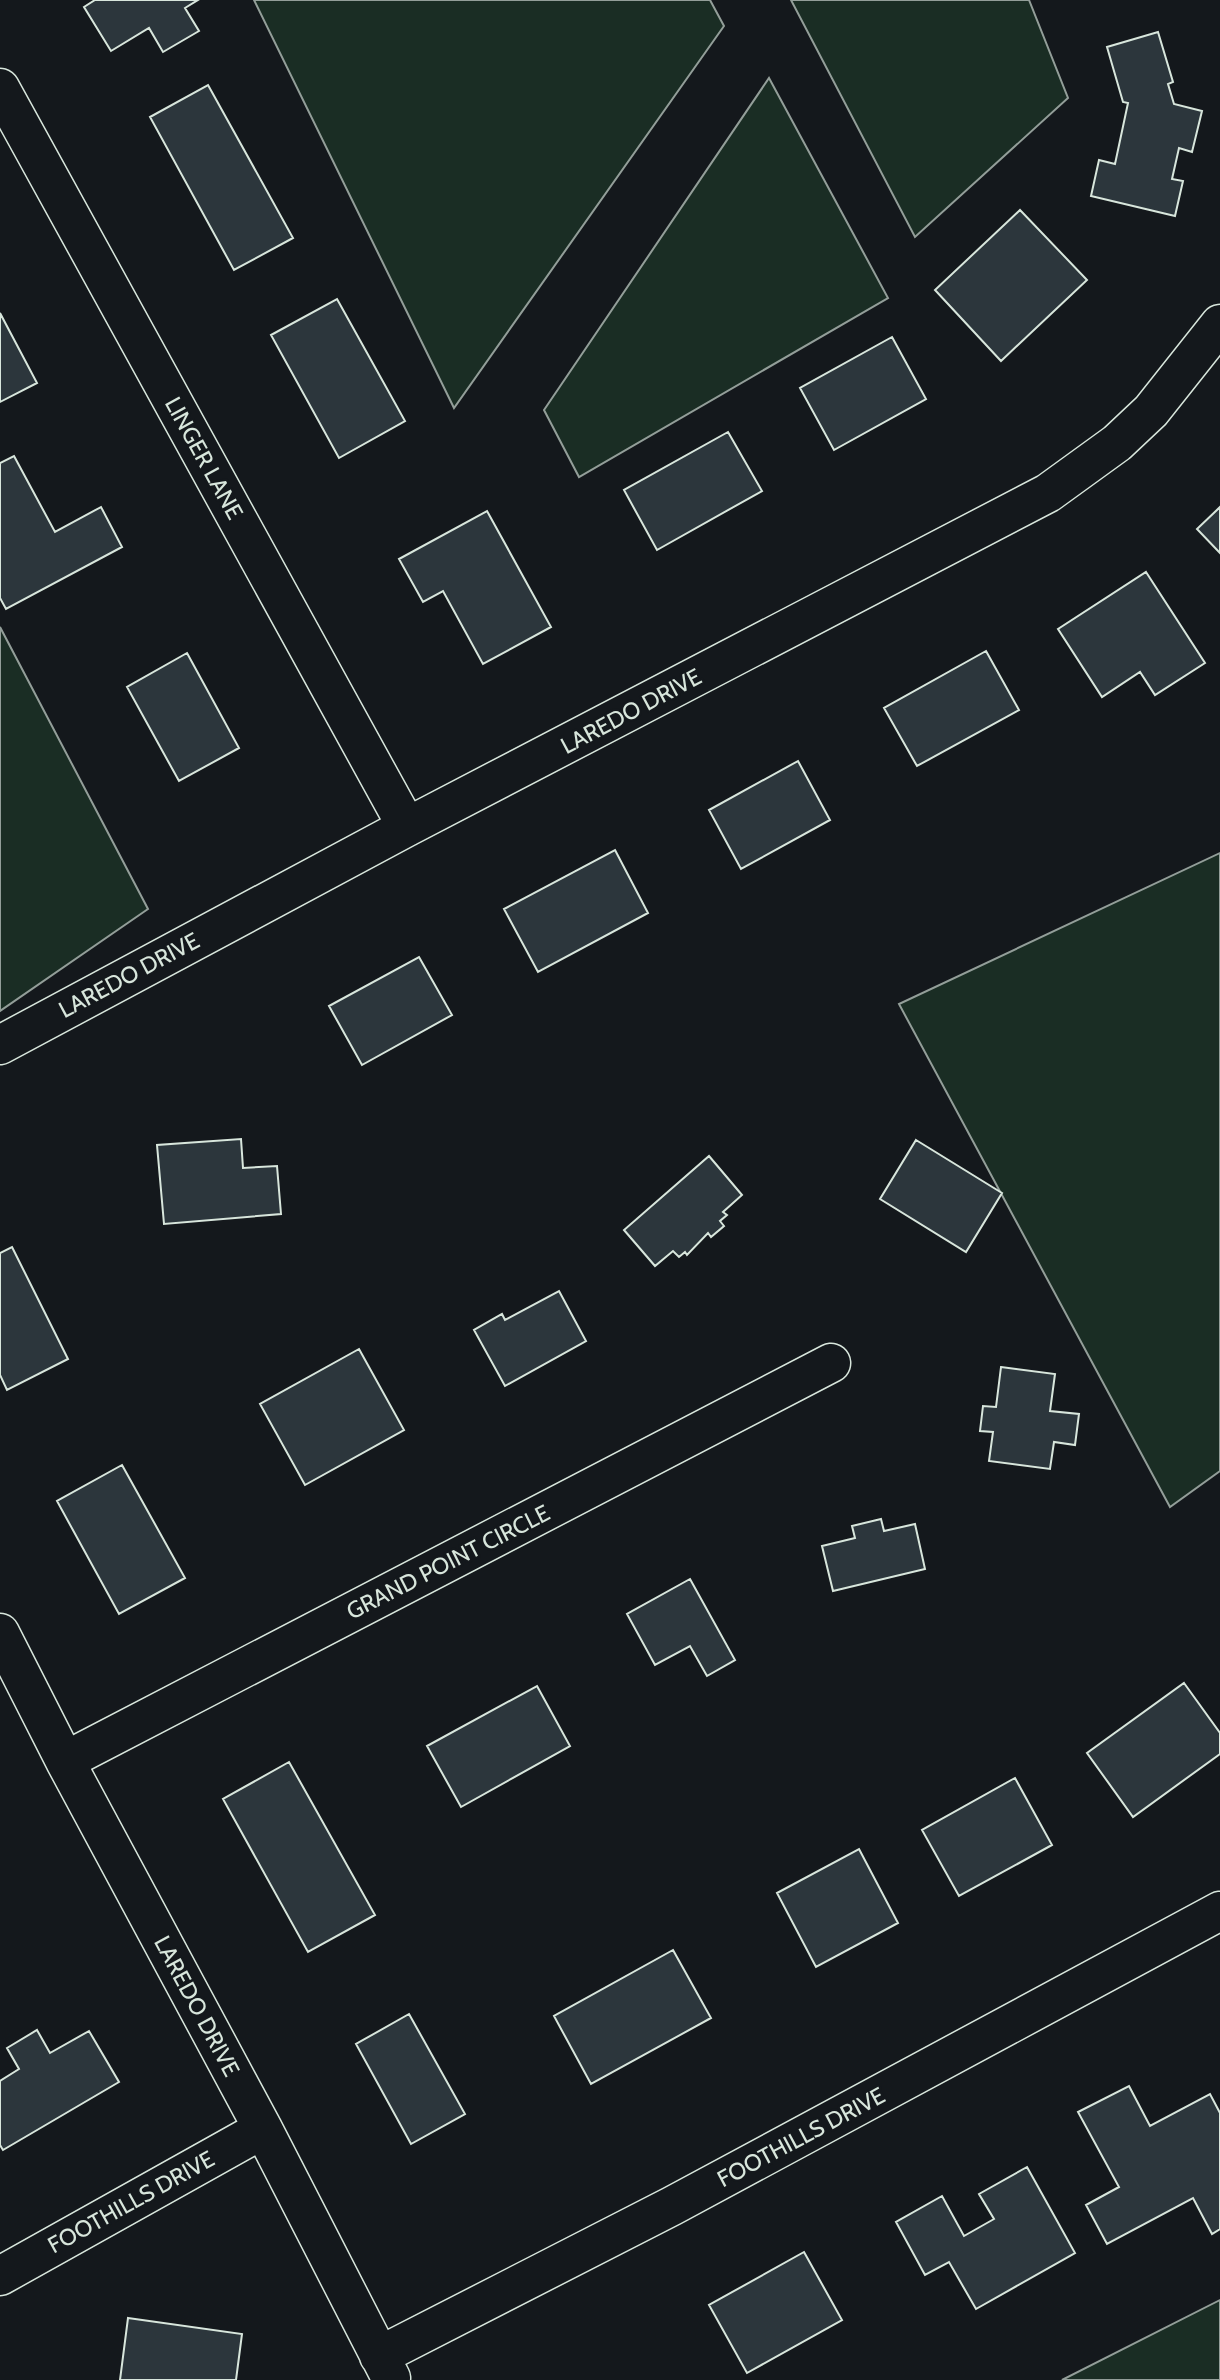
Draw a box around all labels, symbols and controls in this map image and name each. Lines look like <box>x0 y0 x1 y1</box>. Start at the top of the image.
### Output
street label: LINGER LANE <box>159 392 249 524</box>
street label: LAREDO DRIVE <box>556 662 706 760</box>
street label: LAREDO DRIVE <box>54 926 204 1024</box>
street label: GRAND POINT CIRCLE <box>342 1499 554 1625</box>
street label: LAREDO DRIVE <box>148 1931 246 2081</box>
street label: FOOTHILLS DRIVE <box>712 2081 890 2193</box>
street label: FOOTHILLS DRIVE <box>43 2145 219 2259</box>

